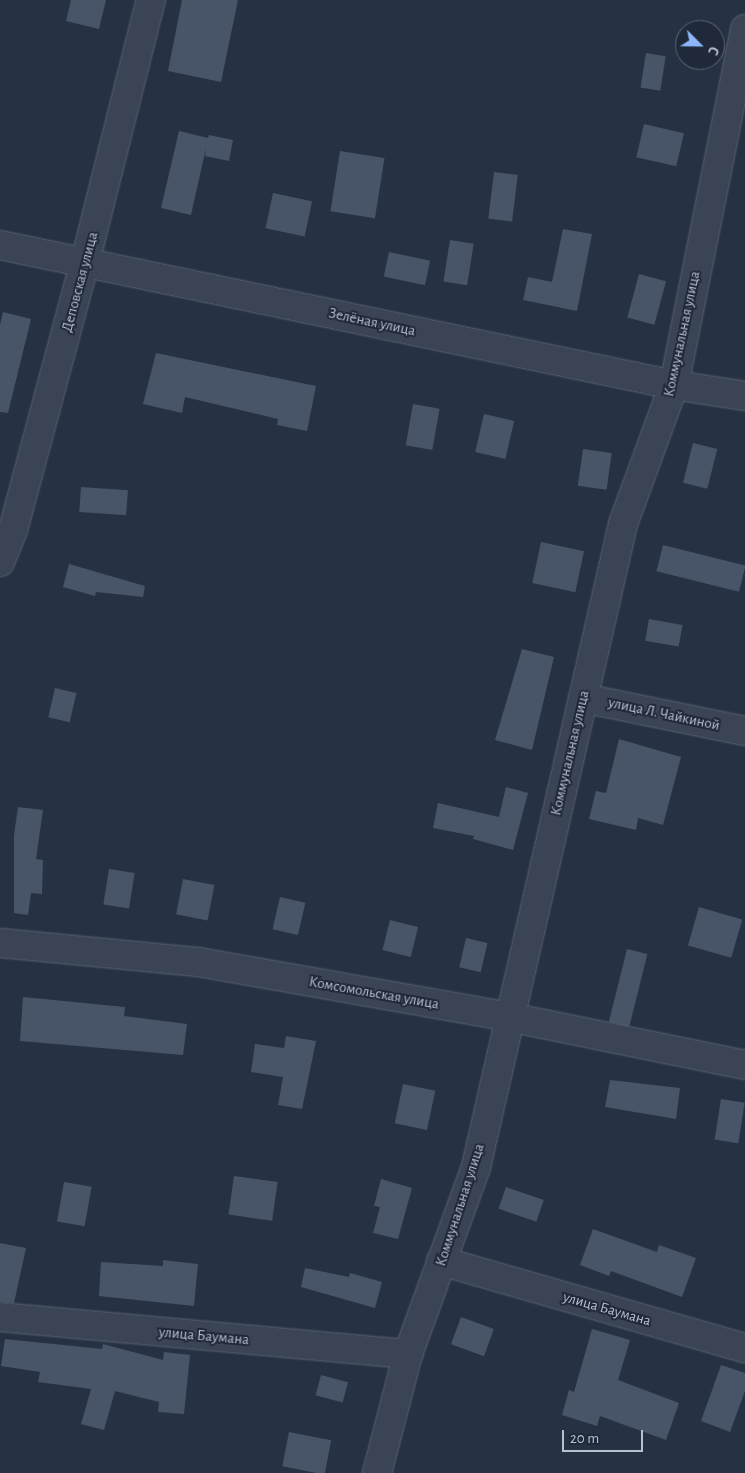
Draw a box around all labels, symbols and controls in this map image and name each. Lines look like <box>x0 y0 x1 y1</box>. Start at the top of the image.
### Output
north arrow <box>675 20 725 70</box>
text: С <box>705 44 721 57</box>
street label: Деповская улица <box>58 230 102 334</box>
street label: Коммунальная улица <box>660 270 704 398</box>
street label: Зелёная улица <box>327 304 417 340</box>
street label: Коммунальная улица <box>547 689 593 817</box>
street label: улица Л. Чайкиной <box>607 693 721 735</box>
street label: Комсомольская улица <box>308 973 440 1013</box>
street label: Коммунальная улица <box>432 1141 488 1269</box>
street label: улица Баумана <box>561 1288 653 1330</box>
street label: улица Баумана <box>158 1323 250 1349</box>
scale bar <box>565 1420 646 1452</box>
text: 20 m <box>570 1431 599 1446</box>

